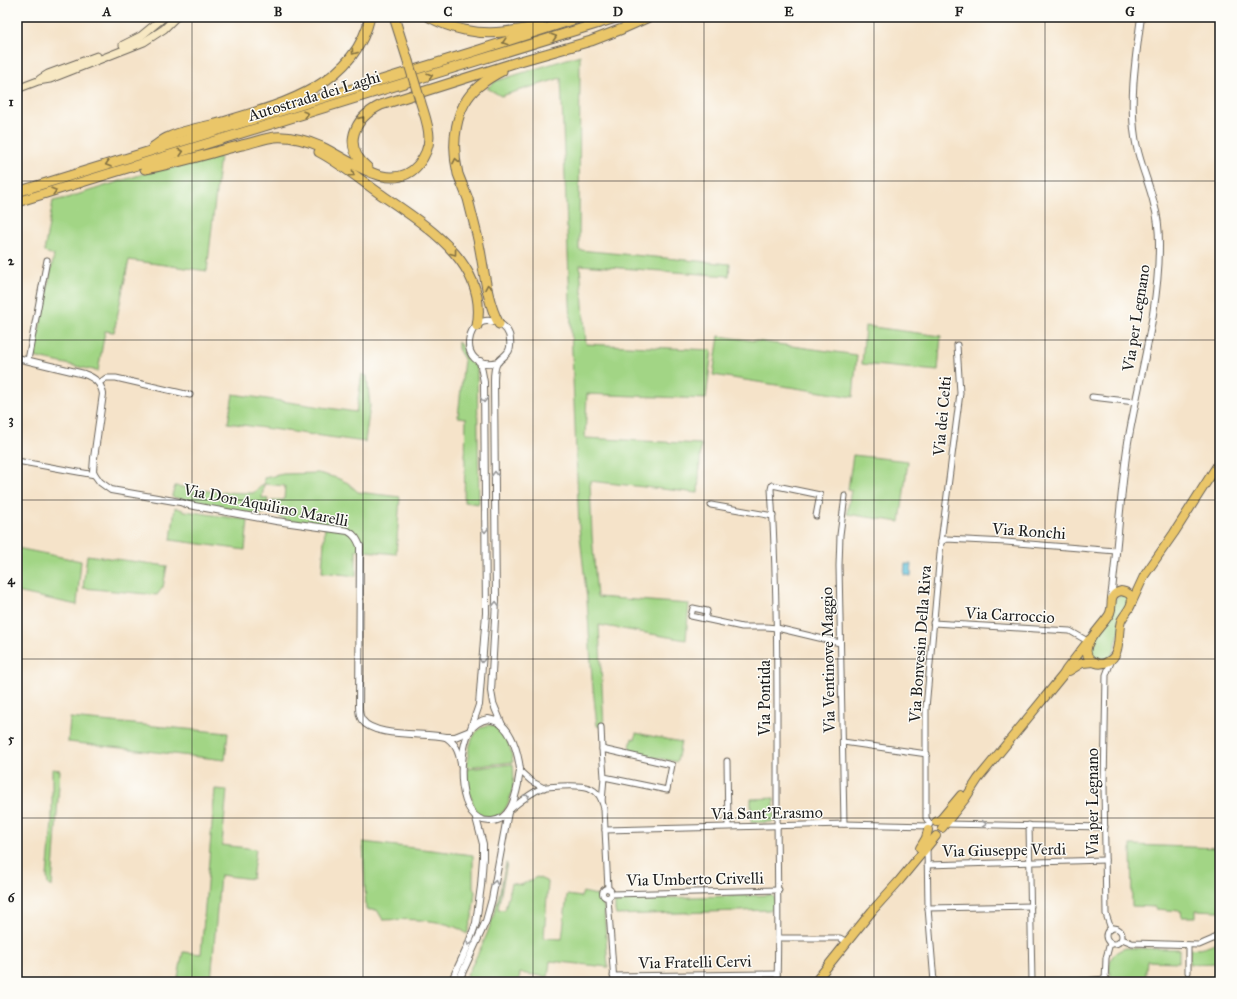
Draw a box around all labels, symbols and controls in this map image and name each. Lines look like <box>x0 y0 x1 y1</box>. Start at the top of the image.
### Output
text: A <box>102 4 112 20</box>
text: B <box>274 4 283 20</box>
text: C <box>444 4 453 20</box>
text: D <box>613 4 623 20</box>
text: E <box>784 4 794 20</box>
text: F <box>955 4 964 20</box>
text: G <box>1125 4 1135 20</box>
one-way arrow <box>550 33 557 42</box>
one-way arrow <box>501 37 508 46</box>
one-way arrow <box>352 48 359 55</box>
street label: Autostrada dei Laghi <box>245 67 383 126</box>
one-way arrow <box>426 72 433 81</box>
text: 1 <box>8 94 14 110</box>
one-way arrow <box>302 110 309 119</box>
one-way arrow <box>357 116 364 124</box>
one-way arrow <box>178 148 185 157</box>
one-way arrow <box>452 158 460 164</box>
one-way arrow <box>105 159 112 167</box>
one-way arrow <box>347 169 354 176</box>
one-way arrow <box>51 187 58 196</box>
one-way arrow <box>449 248 456 255</box>
text: 2 <box>8 253 15 269</box>
street label: Via per Legnano <box>1118 263 1155 374</box>
one-way arrow <box>484 284 492 290</box>
street label: Via dei Celti <box>929 375 955 458</box>
one-way arrow <box>480 397 488 403</box>
text: 3 <box>8 412 14 428</box>
one-way arrow <box>491 471 499 477</box>
street label: Via Don Aquilino Marelli <box>181 479 351 531</box>
street label: Via Ronchi <box>991 519 1067 543</box>
one-way arrow <box>481 527 489 533</box>
street label: Via Bonvesin Della Riva <box>905 565 935 724</box>
text: 4 <box>7 572 15 588</box>
street label: Via Ventinove Maggio <box>817 587 840 734</box>
one-way arrow <box>492 601 500 607</box>
street label: Via Carroccio <box>964 603 1055 627</box>
one-way arrow <box>478 657 487 663</box>
street label: Via Pontida <box>755 660 774 737</box>
text: 5 <box>8 731 15 747</box>
street label: Via per Legnano <box>1083 748 1103 857</box>
one-way arrow <box>522 795 529 802</box>
street label: Via Sant'Erasmo <box>710 803 823 823</box>
one-way arrow <box>981 820 987 828</box>
street label: Via Giuseppe Verdi <box>941 839 1067 861</box>
street label: Via Umberto Crivelli <box>625 868 764 890</box>
one-way arrow <box>491 880 499 887</box>
text: 6 <box>8 890 16 906</box>
one-way arrow <box>465 939 474 946</box>
street label: Via Fratelli Cervi <box>637 952 752 973</box>

